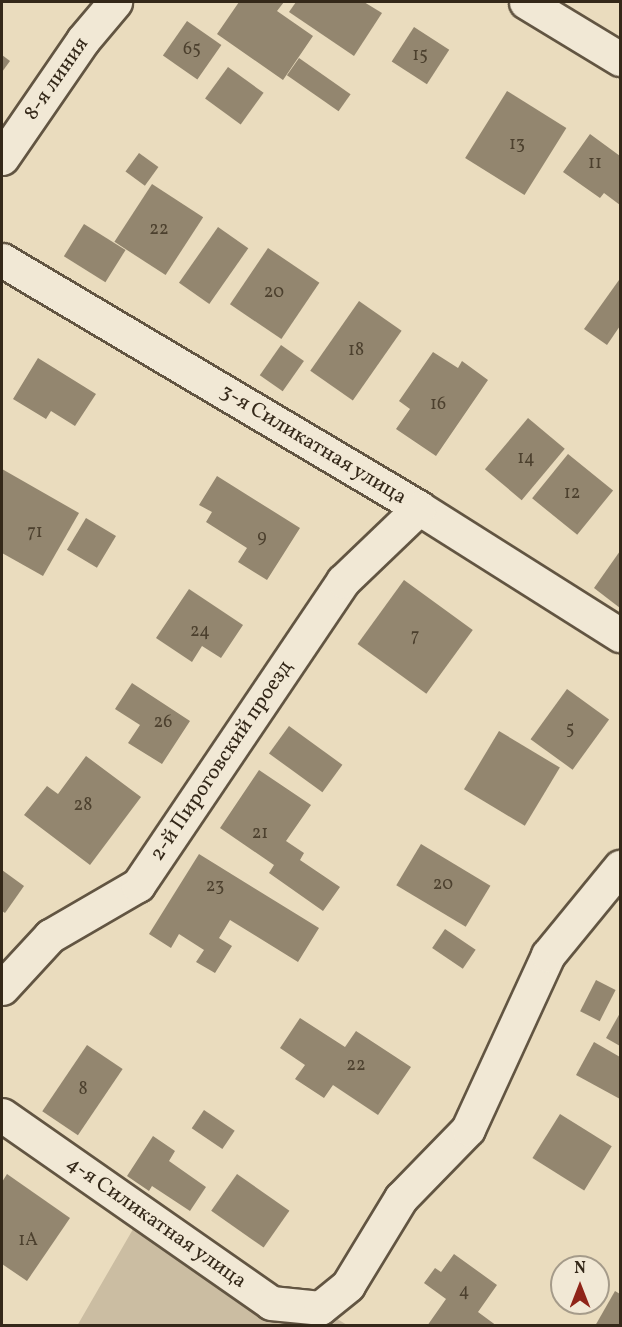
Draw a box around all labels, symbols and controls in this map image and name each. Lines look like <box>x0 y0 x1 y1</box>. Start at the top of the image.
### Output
street label: 8-я линия <box>19 33 95 125</box>
house number: 65 <box>183 39 201 61</box>
house number: 15 <box>412 45 428 67</box>
house number: 13 <box>509 134 525 156</box>
house number: 11 <box>588 153 602 175</box>
house number: 22 <box>149 219 169 241</box>
house number: 20 <box>264 282 284 304</box>
house number: 18 <box>348 340 364 362</box>
street label: 3-я Силикатная улица <box>215 379 411 511</box>
house number: 16 <box>430 394 446 416</box>
house number: 14 <box>517 448 535 470</box>
house number: 12 <box>564 483 580 505</box>
house number: 71 <box>27 522 43 544</box>
house number: 9 <box>257 527 267 549</box>
house number: 24 <box>190 621 210 643</box>
house number: 7 <box>411 626 419 648</box>
street label: 2-й Пироговский проезд <box>146 656 298 866</box>
house number: 26 <box>154 712 172 734</box>
house number: 5 <box>566 719 574 741</box>
house number: 28 <box>74 795 92 817</box>
house number: 21 <box>252 823 268 845</box>
house number: 20 <box>433 874 453 896</box>
house number: 23 <box>206 876 224 898</box>
house number: 22 <box>346 1055 366 1077</box>
house number: 8 <box>78 1079 88 1101</box>
street label: 4-я Силикатная улица <box>61 1151 251 1295</box>
house number: 1А <box>18 1230 38 1252</box>
north arrow <box>550 1255 610 1315</box>
text: N <box>574 1258 586 1280</box>
house number: 4 <box>459 1281 469 1303</box>

